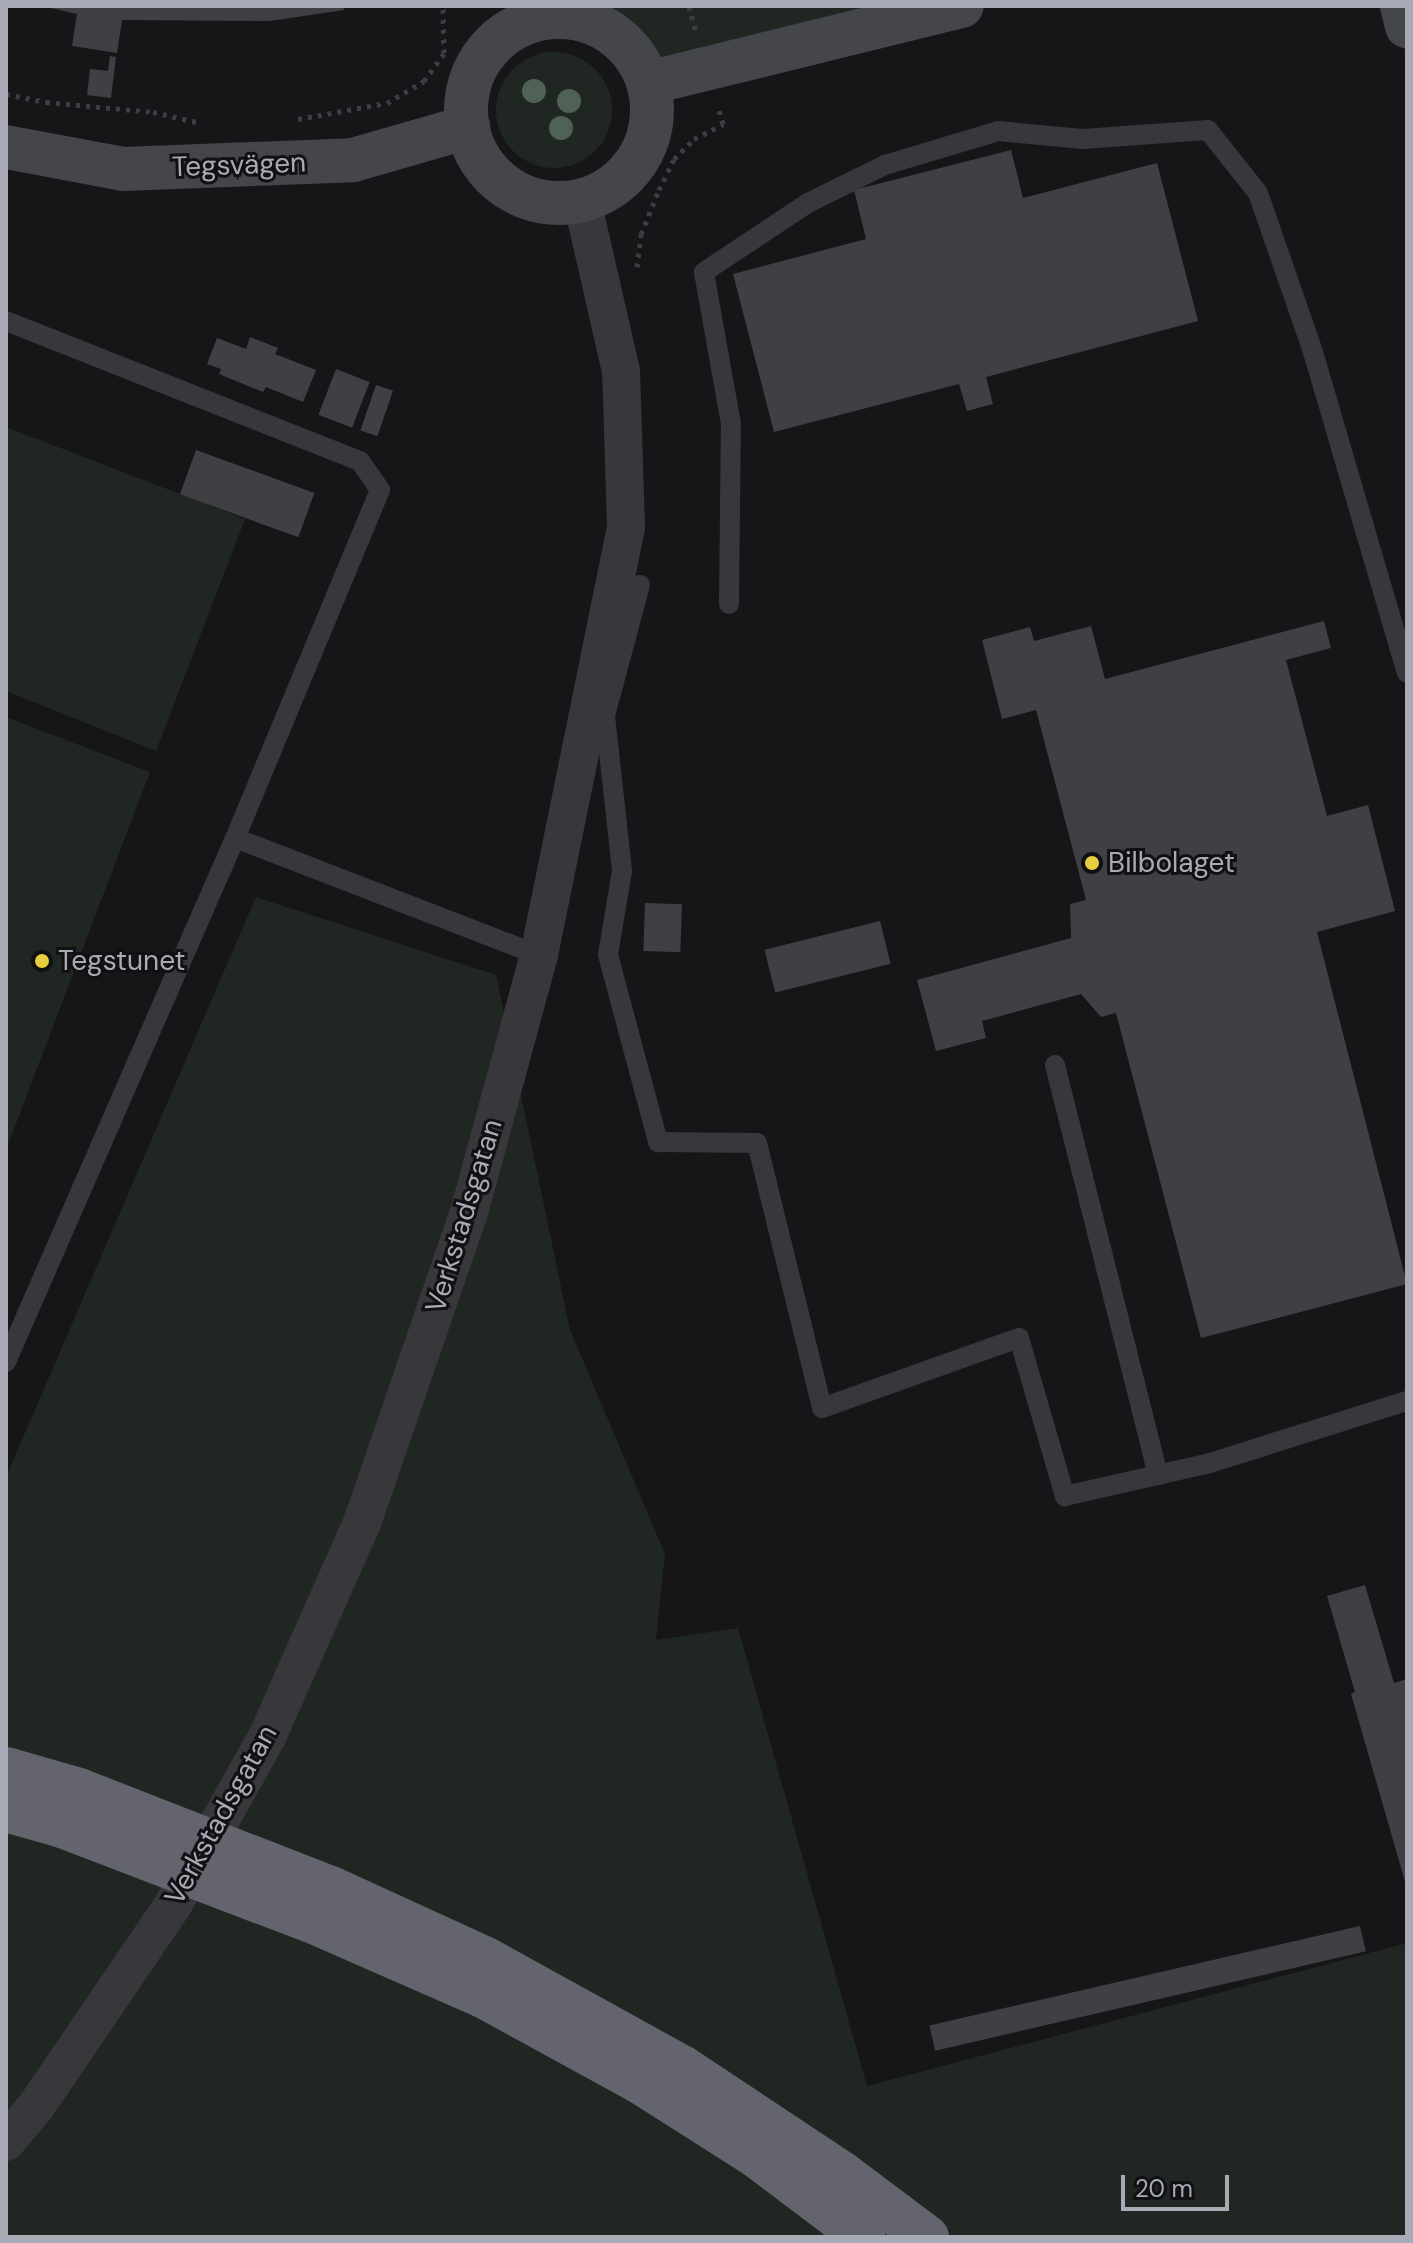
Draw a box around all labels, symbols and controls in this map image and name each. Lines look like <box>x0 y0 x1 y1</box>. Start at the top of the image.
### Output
street label: Tegsvägen <box>171 146 307 184</box>
place label: Bilbolaget <box>1108 846 1235 880</box>
marker: Bilbolaget <box>1083 854 1101 872</box>
place label: Tegstunet <box>58 944 186 978</box>
marker: Tegstunet <box>33 952 51 970</box>
street label: Verkstadsgatan <box>419 1115 509 1317</box>
street label: Verkstadsgatan <box>158 1719 284 1911</box>
scale bar <box>1125 2159 1233 2209</box>
text: 20 m <box>1135 2173 1193 2204</box>

